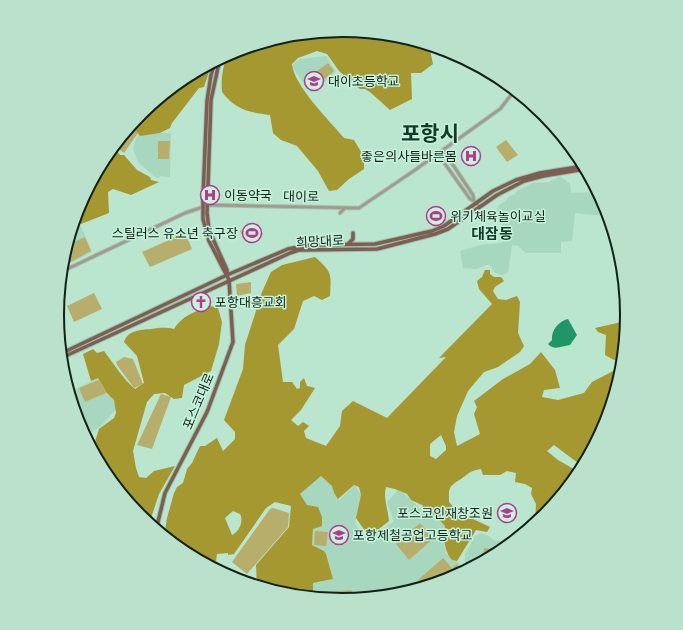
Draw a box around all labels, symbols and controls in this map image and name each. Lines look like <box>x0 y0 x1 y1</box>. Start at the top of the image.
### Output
school or university icon: 대이초등학교 <box>303 70 325 92</box>
place label: 대이초등학교 <box>328 74 400 89</box>
district label: 포항시 <box>401 122 459 146</box>
hospital icon: 좋은의사들바른몸 <box>460 145 482 167</box>
place label: 좋은의사들바른몸 <box>361 149 457 164</box>
hospital icon: 이동약국 <box>199 184 221 206</box>
place label: 이동약국 <box>224 188 272 203</box>
street label: 대이로 <box>283 189 319 204</box>
sports icon: 위키체육놀이교실 <box>425 205 447 227</box>
place label: 위키체육놀이교실 <box>450 209 546 224</box>
sports icon: 스틸러스 유소년 축구장 <box>241 222 263 244</box>
district label: 대잠동 <box>471 225 513 243</box>
place label: 스틸러스 유소년 축구장 <box>112 226 238 241</box>
street label: 희망대로 <box>296 233 344 250</box>
church icon: 포항대흥교회 <box>190 291 212 313</box>
place label: 포항대흥교회 <box>215 295 287 310</box>
street label: 포스코대로 <box>180 371 217 432</box>
school or university icon: 포스코인재창조원 <box>496 502 518 524</box>
place label: 포스코인재창조원 <box>397 506 493 521</box>
school or university icon: 포항제철공업고등학교 <box>328 524 350 546</box>
place label: 포항제철공업고등학교 <box>353 528 473 543</box>

